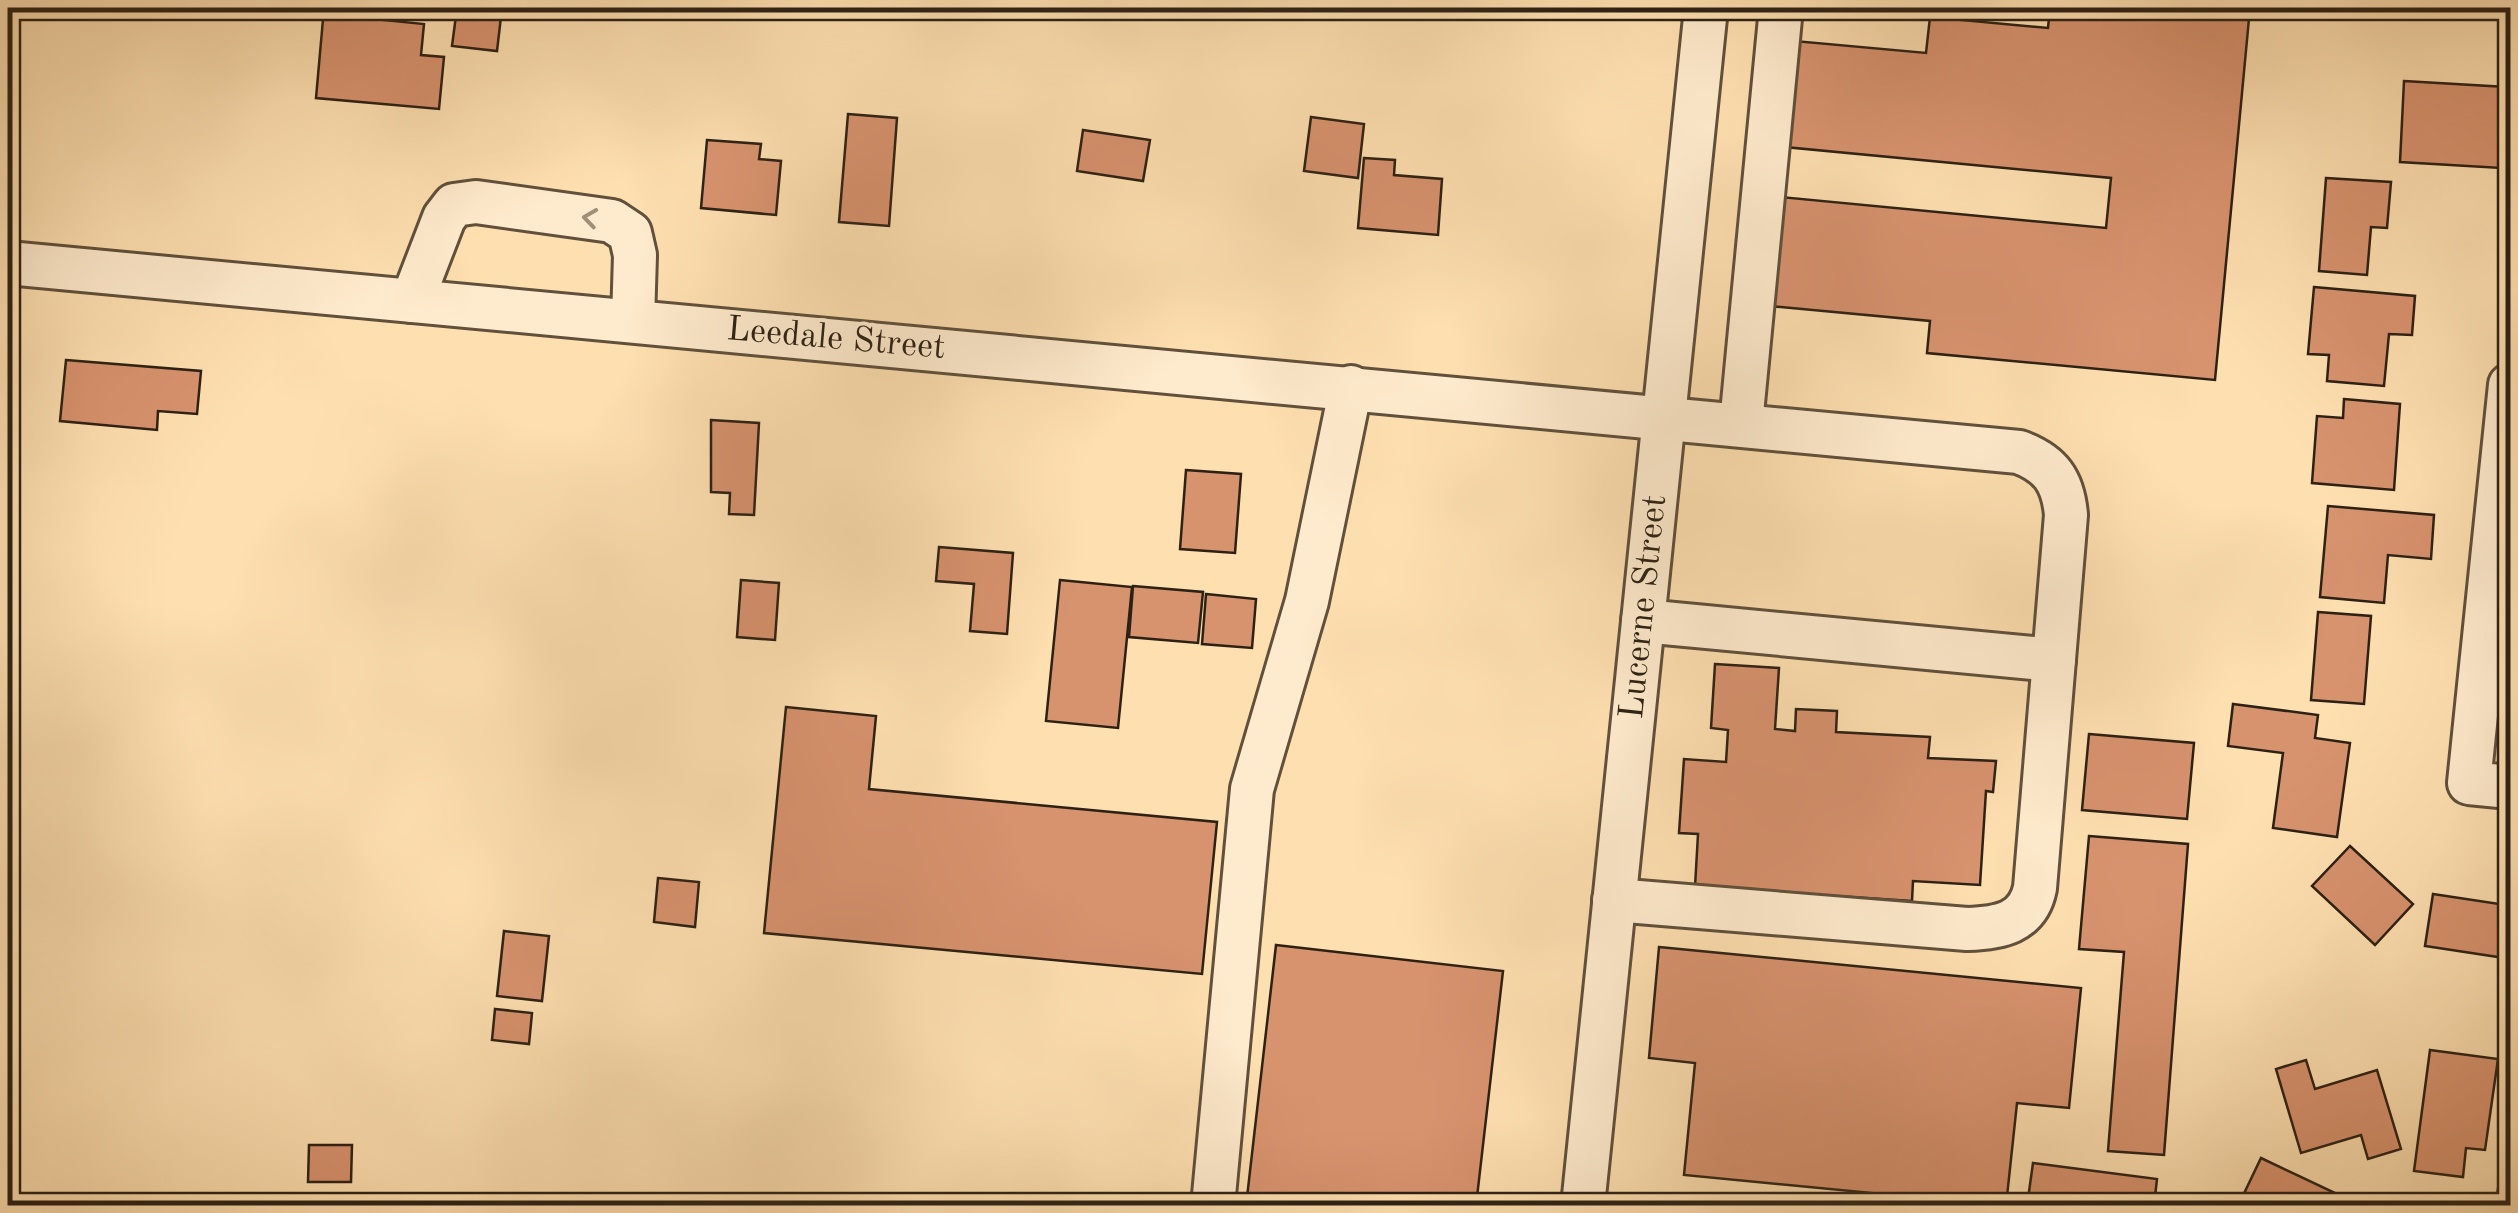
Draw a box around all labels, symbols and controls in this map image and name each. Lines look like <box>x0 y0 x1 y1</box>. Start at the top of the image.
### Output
one-way arrow <box>581 208 597 229</box>
street label: Leedale Street <box>725 312 947 366</box>
street label: Lucerne Street <box>1615 493 1673 721</box>

